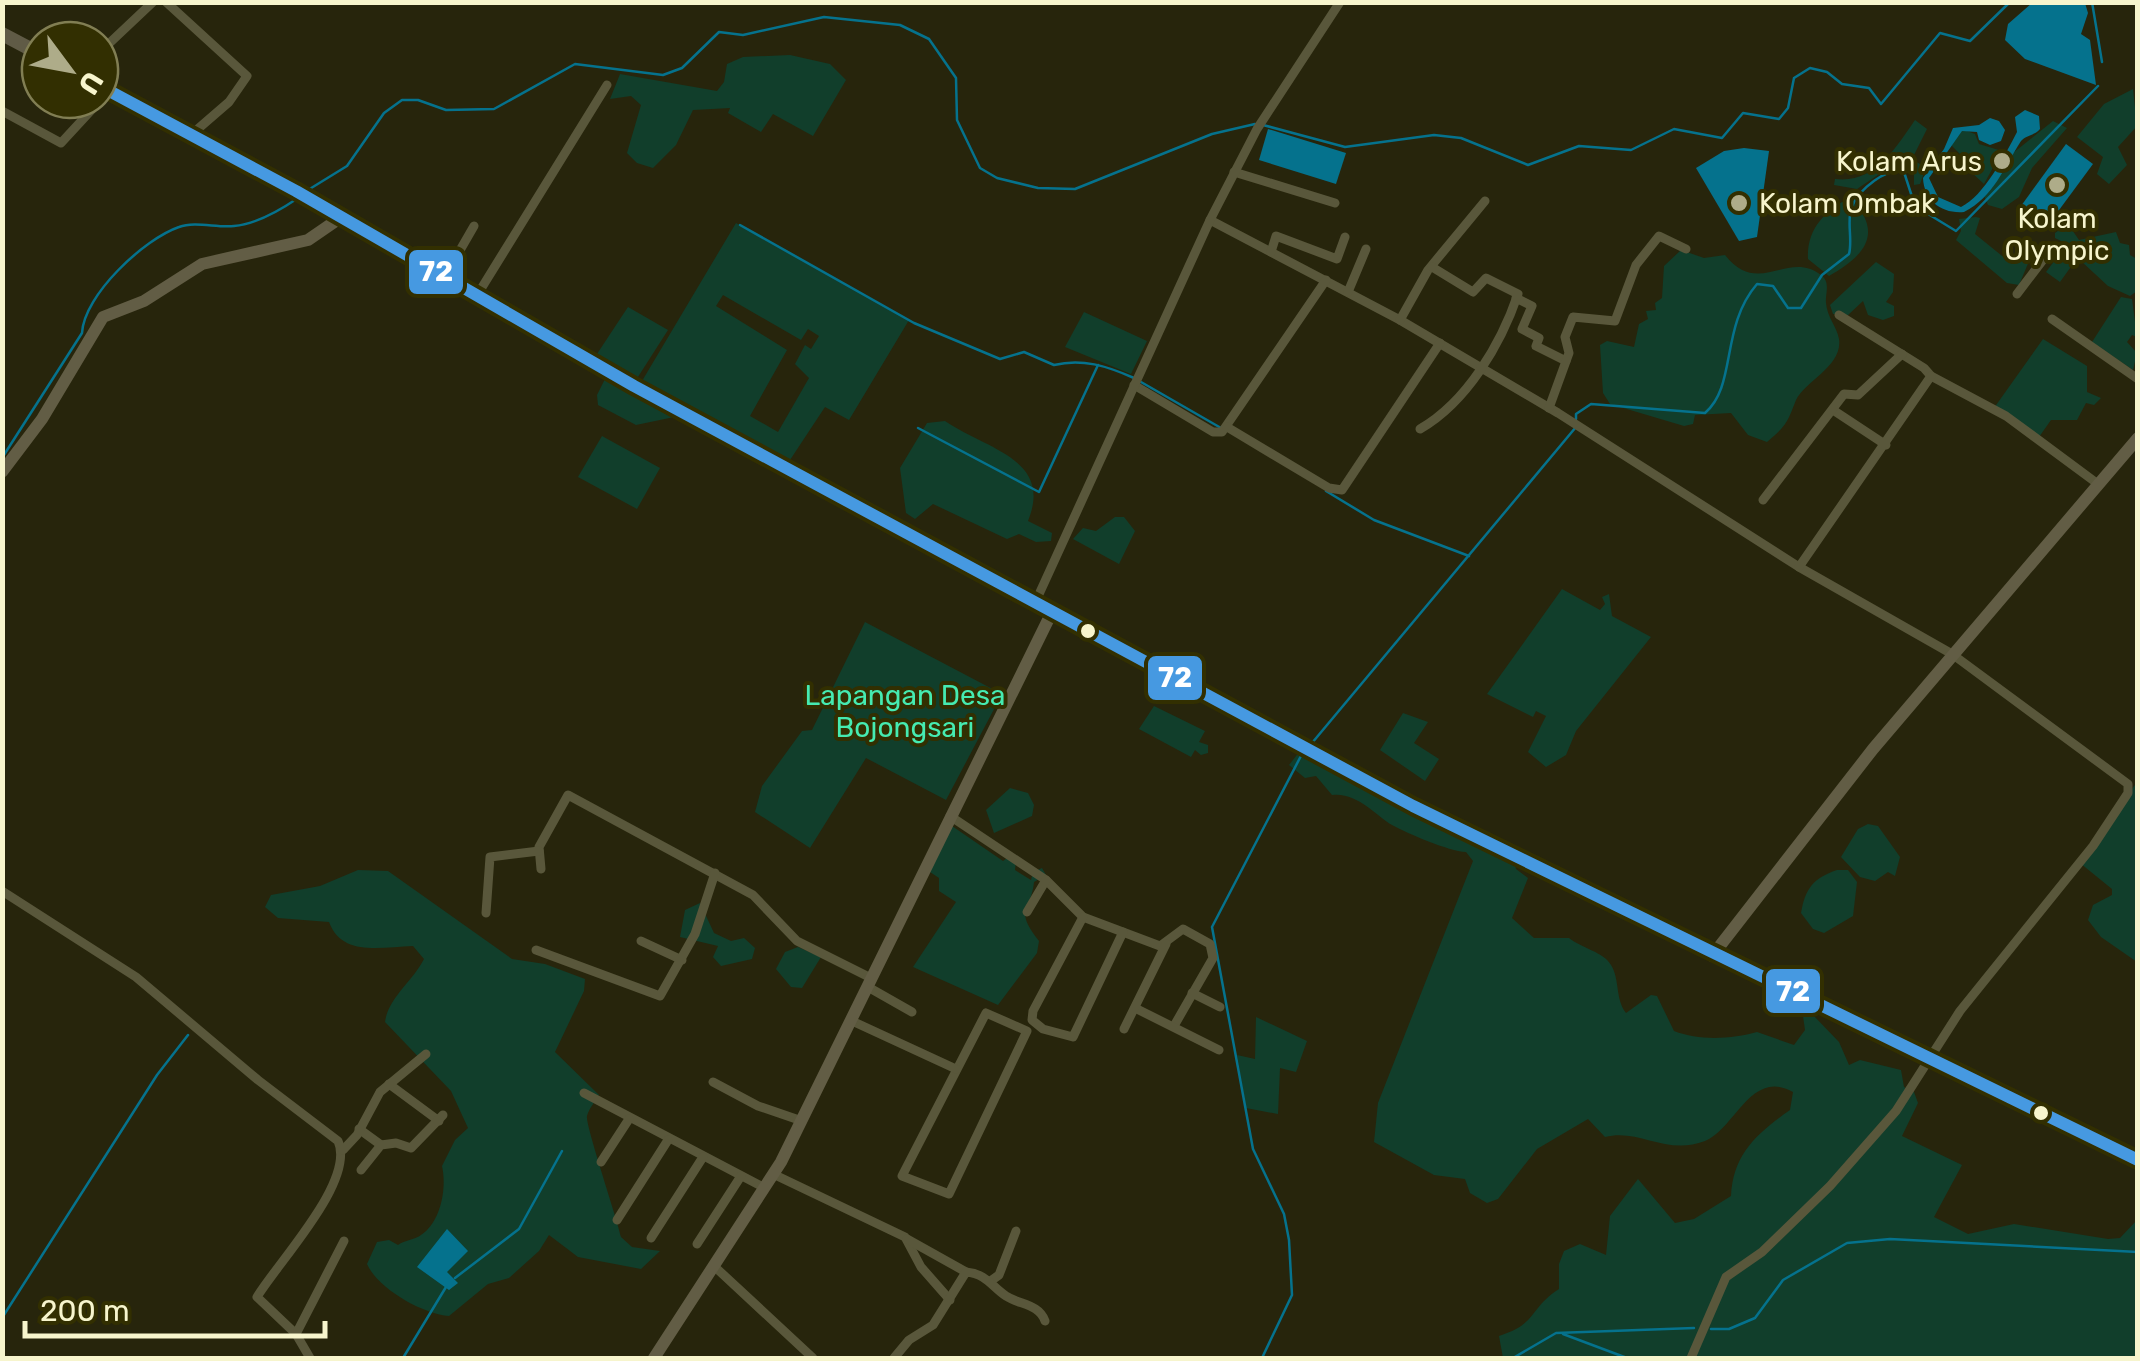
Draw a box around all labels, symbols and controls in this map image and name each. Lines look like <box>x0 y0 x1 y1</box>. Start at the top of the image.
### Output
north arrow <box>20 20 120 120</box>
text: U <box>71 66 110 100</box>
place label: Kolam Arus <box>1836 145 1982 178</box>
marker: Kolam Arus <box>1991 150 2013 172</box>
marker: Kolam Olympic <box>2046 174 2068 196</box>
place label: Kolam Ombak <box>1759 187 1936 220</box>
marker: Kolam Ombak <box>1728 192 1750 214</box>
place label: Kolam Olympic <box>2004 202 2110 267</box>
line badge: 72 <box>407 248 465 296</box>
text: 72 <box>419 255 453 288</box>
unlabelled marker <box>1078 621 1098 641</box>
line badge: 72 <box>1146 654 1204 702</box>
text: 72 <box>1158 661 1192 694</box>
park label: Lapangan Desa Bojongsari <box>804 679 1006 744</box>
line badge: 72 <box>1764 967 1822 1015</box>
text: 72 <box>1776 975 1810 1008</box>
unlabelled marker <box>2031 1103 2051 1123</box>
scale bar <box>25 1276 325 1338</box>
text: 200 m <box>40 1293 130 1329</box>

